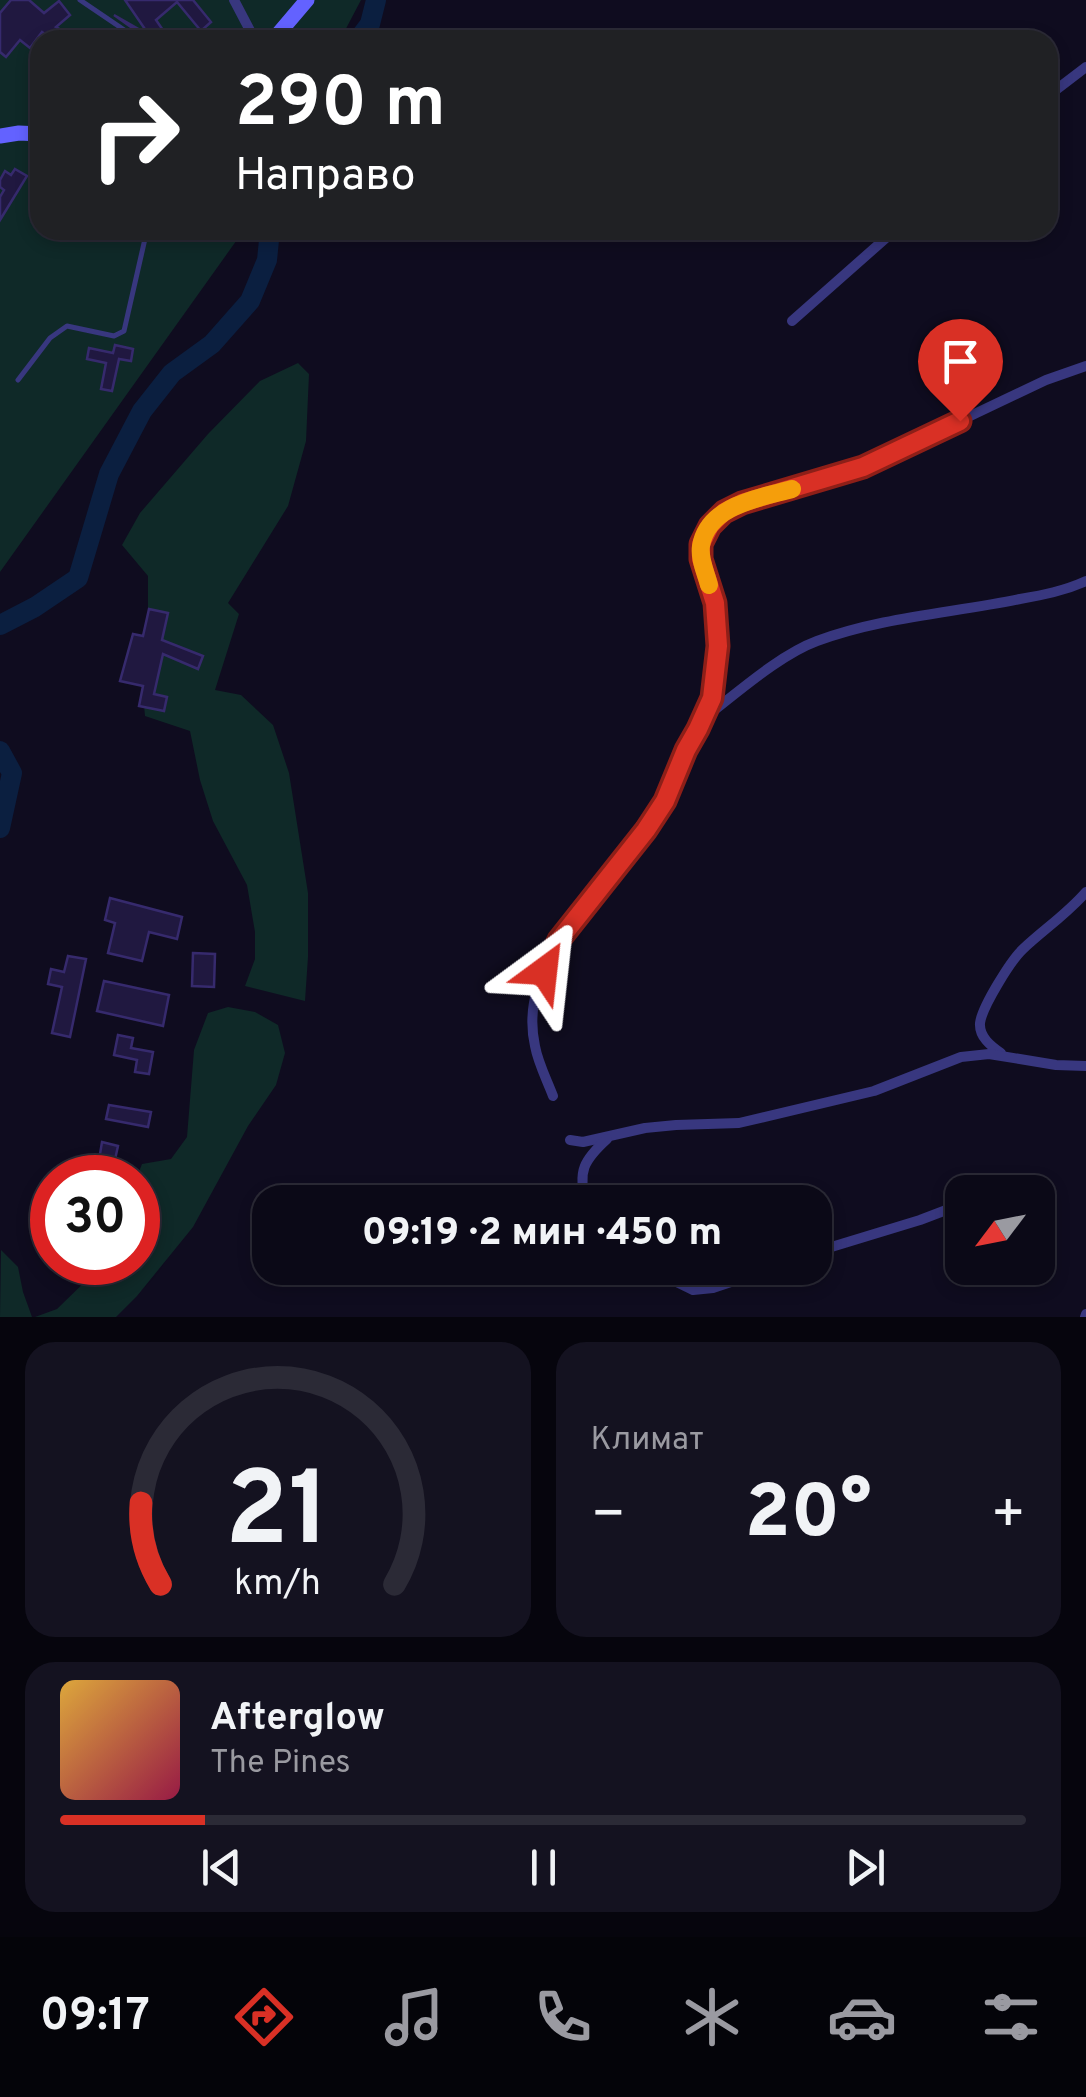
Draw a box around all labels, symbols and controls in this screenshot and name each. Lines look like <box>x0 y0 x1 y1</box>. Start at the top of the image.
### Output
text: 290 m <box>235 62 446 151</box>
icon: right <box>70 70 200 200</box>
text: Направо <box>235 149 416 206</box>
pin <box>918 319 1003 422</box>
icon: arrive <box>933 334 988 389</box>
position arrow <box>492 919 596 1023</box>
speed limit sign: 30 <box>30 1155 160 1285</box>
north arrow <box>945 1175 1055 1285</box>
map controls <box>945 1175 1055 1285</box>
text: 09:19 · 2 мин · 450 m <box>362 1210 722 1259</box>
text: Климат <box>591 1421 704 1461</box>
text: 21 <box>225 1450 330 1582</box>
text: 20° <box>745 1469 872 1564</box>
text: − <box>591 1482 626 1552</box>
text: + <box>991 1482 1026 1552</box>
text: km/h <box>234 1562 321 1608</box>
text: Afterglow <box>210 1695 385 1744</box>
text: The Pines <box>210 1744 351 1784</box>
icon: previous <box>194 1840 249 1895</box>
icon: pause <box>516 1840 571 1895</box>
icon: next <box>838 1840 893 1895</box>
icon: directions <box>229 1982 299 2052</box>
icon: music <box>379 1982 449 2052</box>
icon: phone <box>528 1982 598 2052</box>
icon: climate <box>677 1982 747 2052</box>
icon: car <box>827 1982 897 2052</box>
icon: filters <box>976 1982 1046 2052</box>
text: 09:17 <box>40 1989 150 2046</box>

